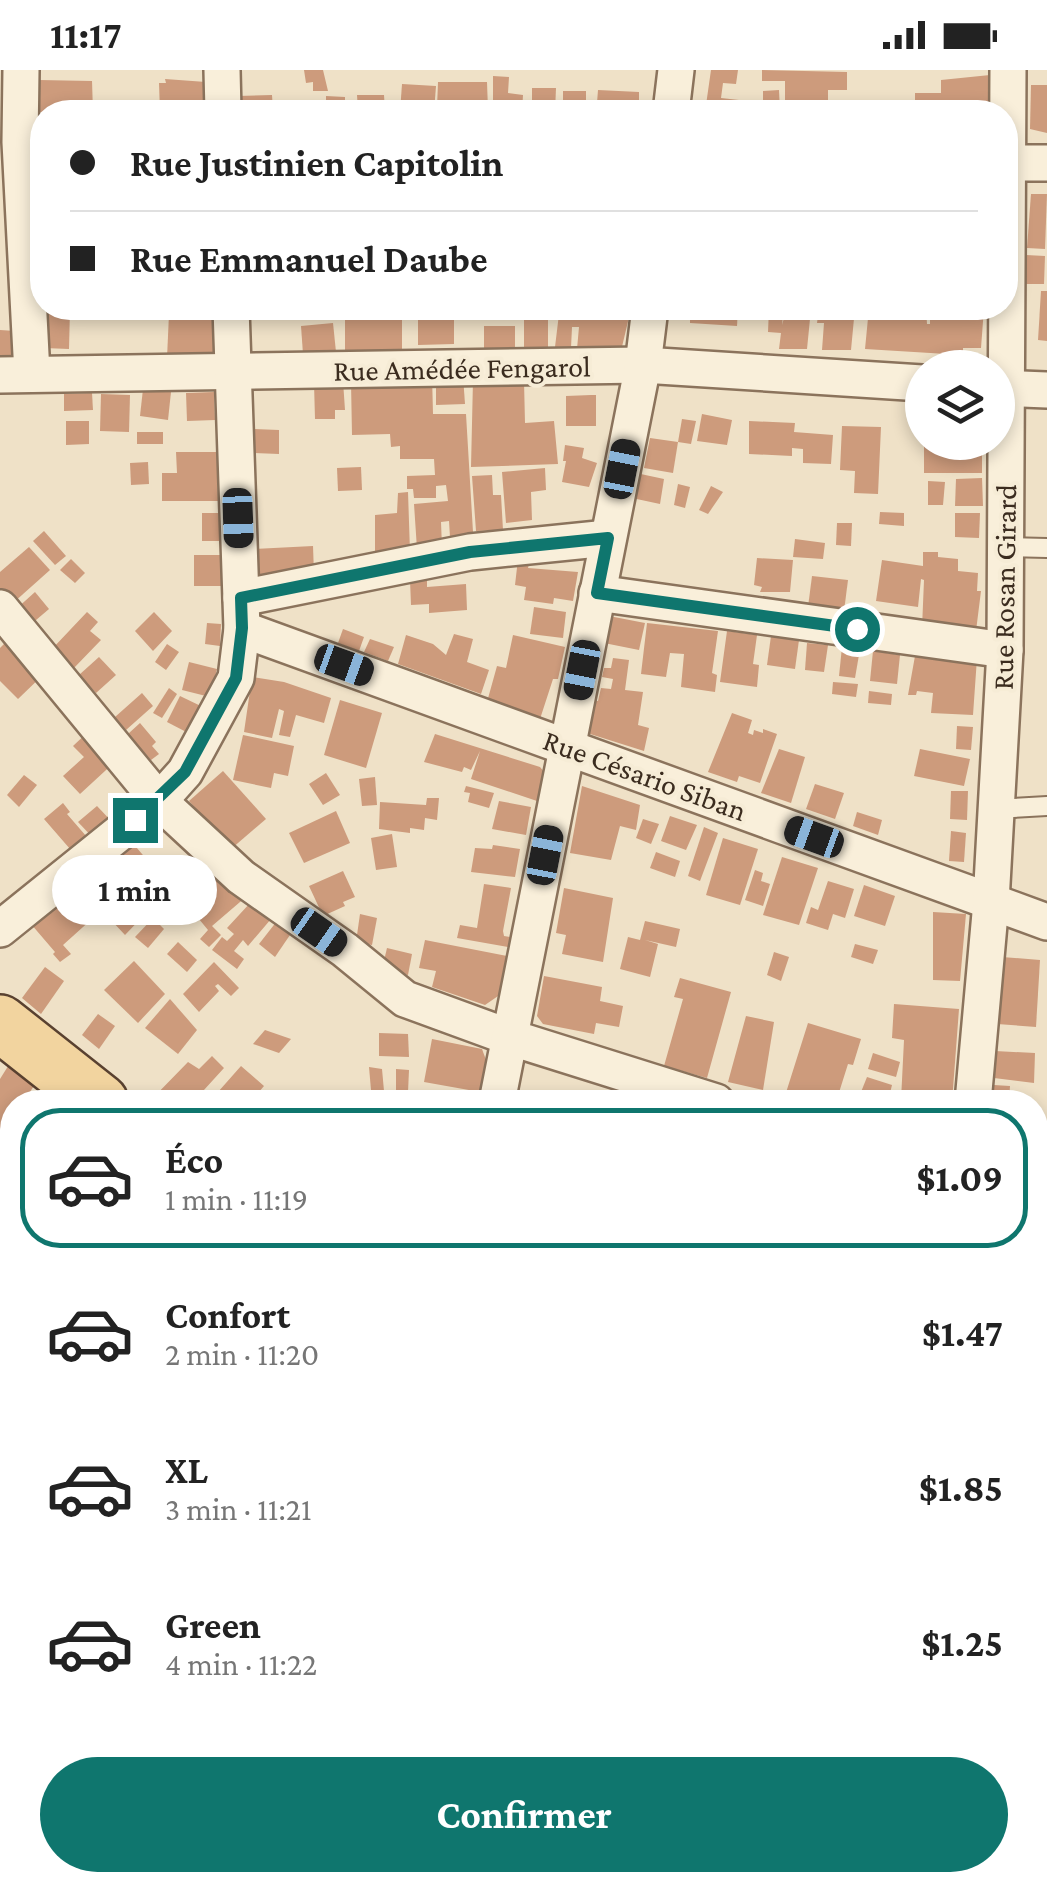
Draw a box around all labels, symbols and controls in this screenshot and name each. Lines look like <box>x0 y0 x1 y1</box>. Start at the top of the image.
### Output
text: 11:17 <box>50 14 122 56</box>
text: Rue Justinien Capitolin <box>130 142 503 184</box>
text: Rue Emmanuel Daube <box>130 238 488 280</box>
street label: Rue Amédée Fengarol <box>333 349 591 388</box>
map controls <box>905 350 1015 460</box>
button: layers <box>905 350 1015 460</box>
car <box>602 437 642 501</box>
street label: Rue Rosan Girard <box>986 483 1022 690</box>
car <box>222 487 254 549</box>
route start <box>835 607 880 652</box>
car <box>562 638 602 702</box>
car <box>311 641 377 689</box>
street label: Rue Césario Siban <box>539 723 751 827</box>
route end <box>113 798 158 843</box>
car <box>781 813 847 861</box>
car <box>525 823 565 887</box>
callout: 1 min <box>52 855 218 925</box>
text: 1 min <box>98 872 171 908</box>
car <box>286 903 352 961</box>
icon: car <box>45 1133 135 1223</box>
text: Éco <box>165 1139 223 1181</box>
text: $1.09 <box>916 1157 1003 1199</box>
text: 1 min · 11:19 <box>165 1181 308 1217</box>
icon: car <box>45 1288 135 1378</box>
text: Confort <box>165 1294 290 1336</box>
text: $1.47 <box>922 1312 1003 1354</box>
text: 2 min · 11:20 <box>165 1336 319 1372</box>
icon: car <box>45 1443 135 1533</box>
text: XL <box>165 1449 208 1491</box>
text: $1.85 <box>919 1467 1003 1509</box>
text: 3 min · 11:21 <box>165 1491 312 1527</box>
icon: car <box>45 1598 135 1688</box>
text: Green <box>165 1604 261 1646</box>
text: $1.25 <box>921 1622 1003 1664</box>
text: 4 min · 11:22 <box>165 1646 317 1682</box>
button: Confirmer <box>40 1757 1008 1872</box>

